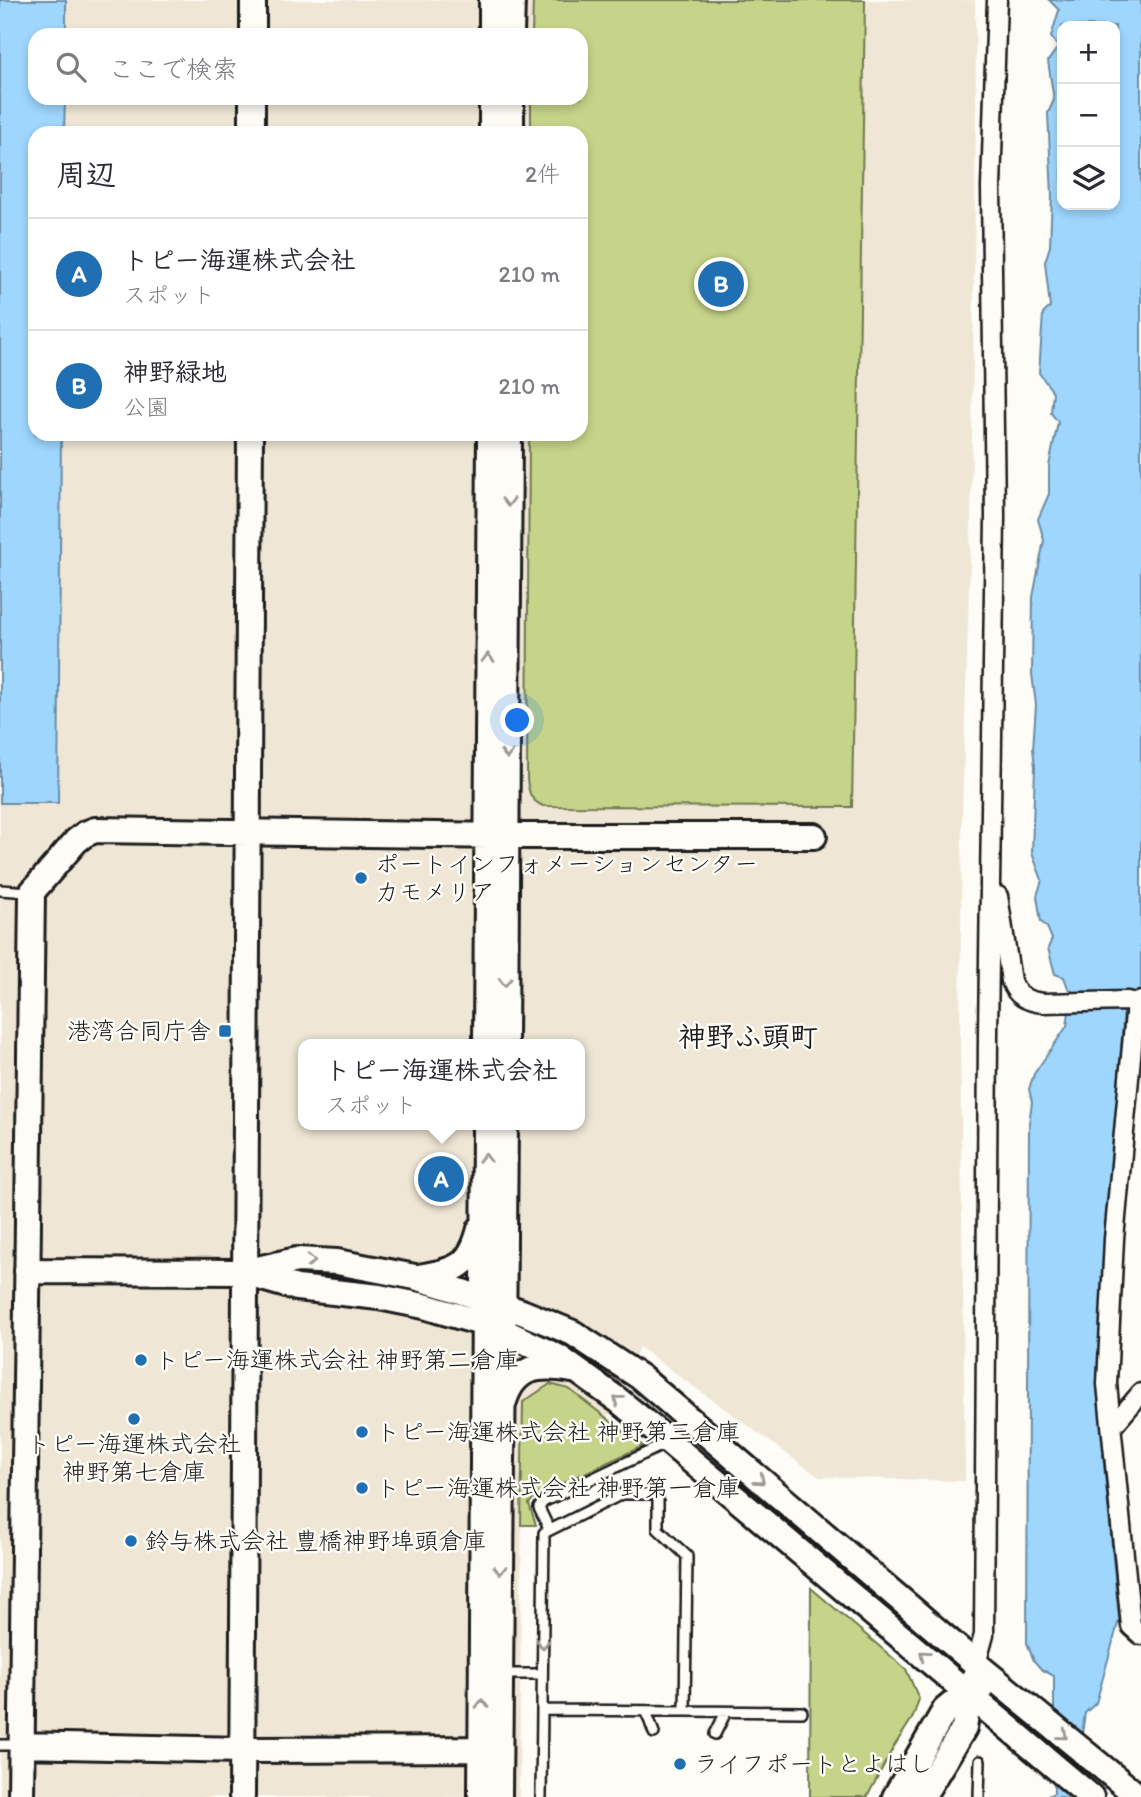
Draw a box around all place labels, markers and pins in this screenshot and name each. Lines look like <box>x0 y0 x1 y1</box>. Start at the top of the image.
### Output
pin: B <box>698 258 744 310</box>
place label: ポートインフォメーションセンター カモメリア <box>375 849 758 906</box>
marker: ポートインフォメーションセンター カモメリア <box>353 870 369 886</box>
place label: 港湾合同庁舎 <box>67 1016 211 1045</box>
marker: 港湾合同庁舎 <box>217 1023 233 1039</box>
pin: A <box>418 1153 464 1205</box>
place label: トピー海運株式会社 神野第二倉庫 <box>155 1345 519 1374</box>
marker: トピー海運株式会社 神野第二倉庫 <box>133 1352 149 1368</box>
marker: トピー海運株式会社 神野第七倉庫 <box>126 1411 142 1427</box>
place label: トピー海運株式会社 神野第三倉庫 <box>376 1417 740 1446</box>
marker: トピー海運株式会社 神野第三倉庫 <box>354 1424 370 1440</box>
place label: トピー海運株式会社 神野第七倉庫 <box>27 1429 241 1486</box>
place label: トピー海運株式会社 神野第一倉庫 <box>376 1473 740 1502</box>
marker: トピー海運株式会社 神野第一倉庫 <box>354 1480 370 1496</box>
place label: 鈴与株式会社 豊橋神野埠頭倉庫 <box>145 1526 486 1555</box>
marker: 鈴与株式会社 豊橋神野埠頭倉庫 <box>123 1533 139 1549</box>
place label: ライフポートとよはし <box>694 1749 933 1778</box>
marker: ライフポートとよはし <box>672 1756 688 1772</box>

